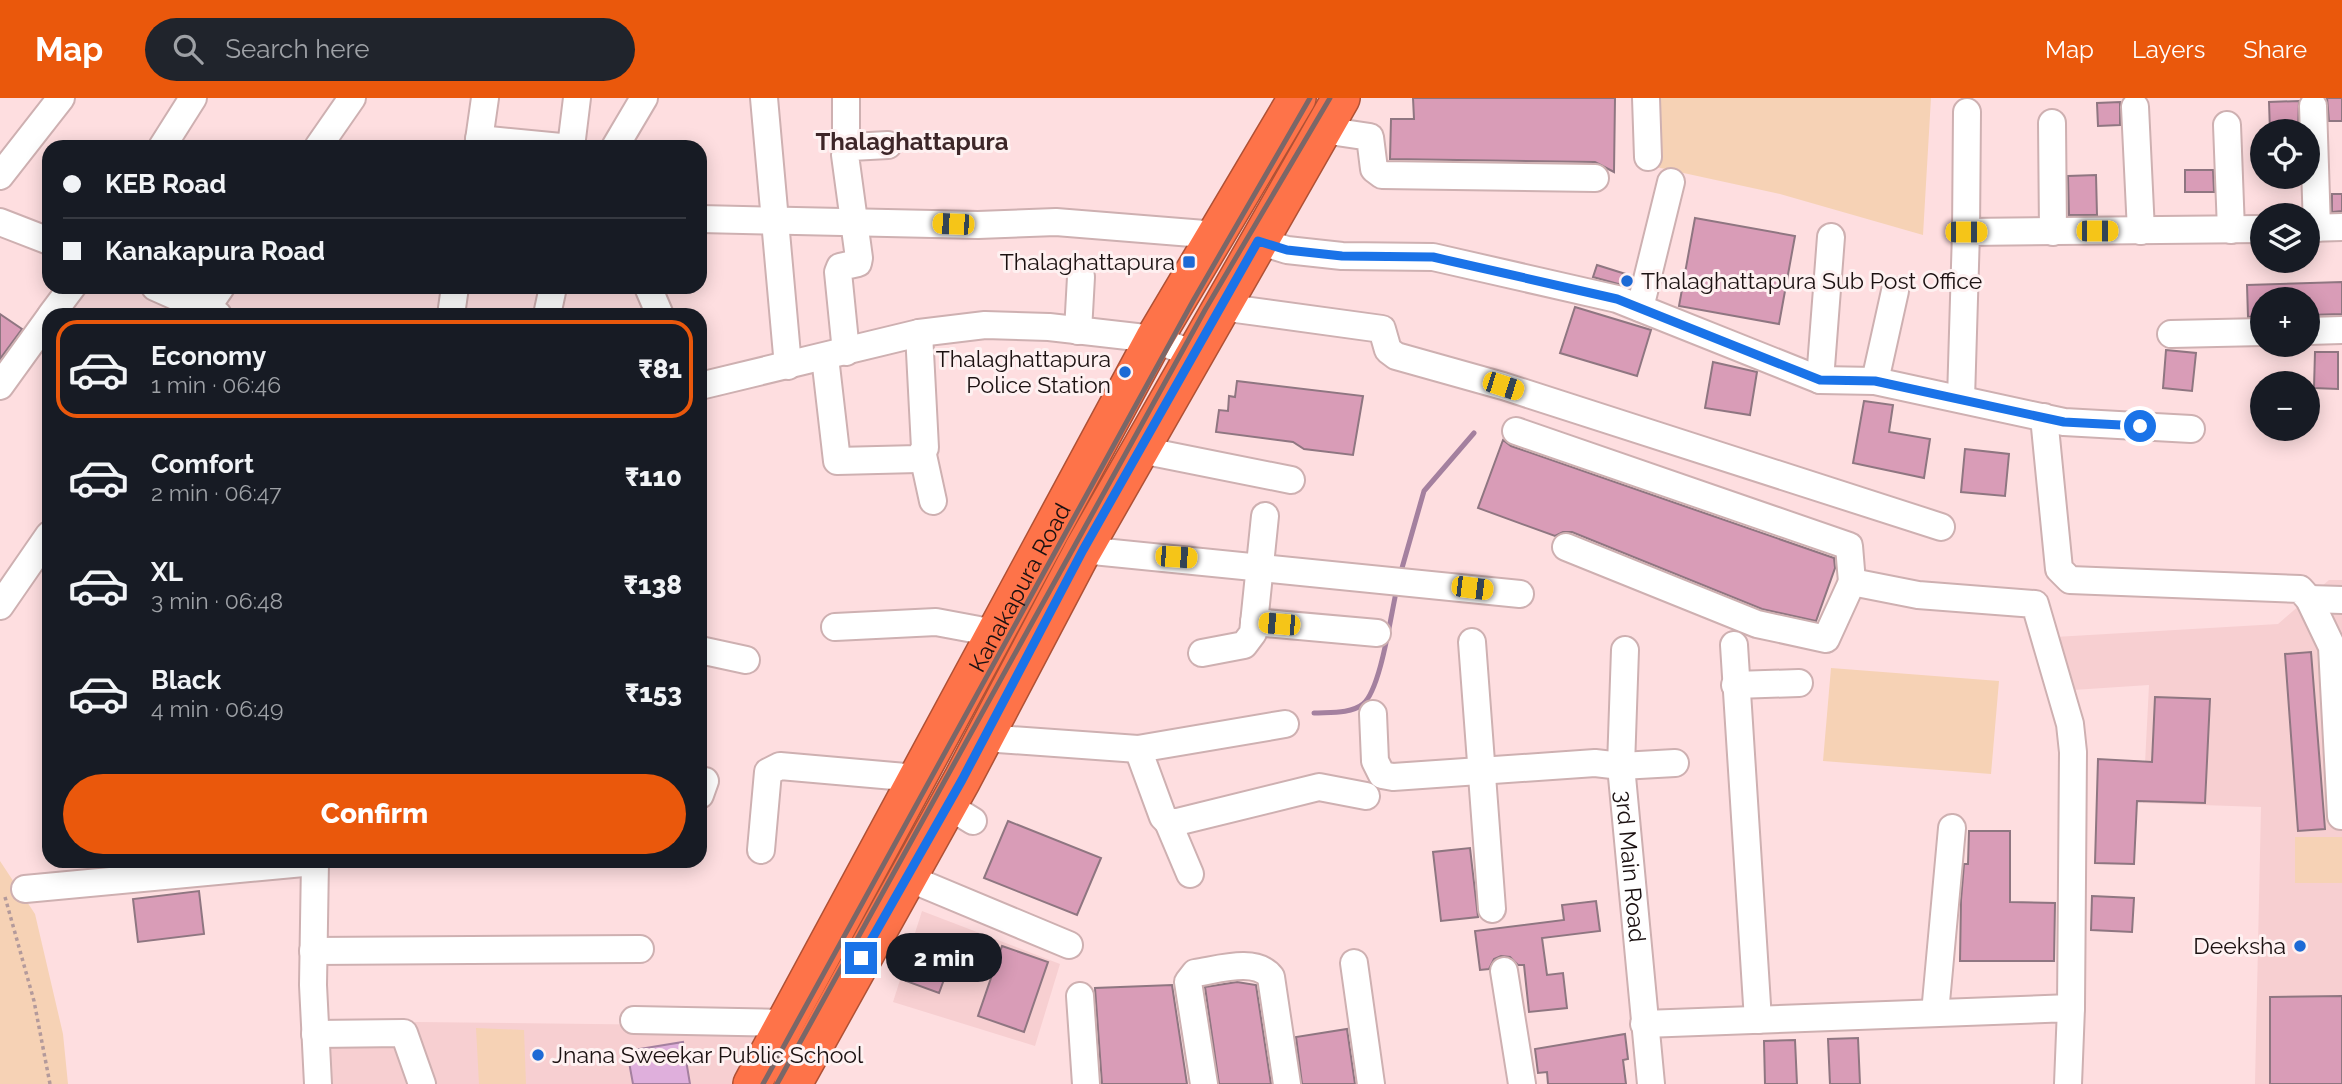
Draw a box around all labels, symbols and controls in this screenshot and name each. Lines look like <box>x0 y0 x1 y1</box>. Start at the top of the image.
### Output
search box <box>145 18 635 81</box>
text: Map <box>35 30 103 69</box>
icon: search <box>169 30 207 68</box>
text: Search here <box>225 34 370 64</box>
text: Map <box>2045 35 2094 64</box>
text: Layers <box>2132 35 2205 64</box>
text: Share <box>2243 35 2307 64</box>
map controls <box>2250 119 2320 441</box>
button: locate <box>2250 119 2320 189</box>
district label: Thalaghattapura <box>815 127 1009 156</box>
text: KEB Road <box>105 169 226 199</box>
button: layers <box>2250 203 2320 273</box>
car <box>932 213 975 235</box>
car <box>2077 221 2119 242</box>
car <box>1946 222 1988 243</box>
text: Kanakapura Road <box>105 236 325 266</box>
place label: Thalaghattapura <box>1000 248 1175 275</box>
marker: Thalaghattapura <box>1181 254 1197 270</box>
place label: Thalaghattapura Sub Post Office <box>1641 267 1982 294</box>
marker: Thalaghattapura Sub Post Office <box>1619 273 1635 289</box>
button: + <box>2250 287 2320 357</box>
icon: car <box>67 338 130 401</box>
text: Economy <box>151 341 266 371</box>
place label: Thalaghattapura Police Station <box>936 345 1111 398</box>
text: ₹81 <box>638 354 682 384</box>
marker: Thalaghattapura Police Station <box>1117 364 1133 380</box>
car <box>1480 370 1527 402</box>
text: 1 min · 06:46 <box>151 371 281 398</box>
button: − <box>2250 371 2320 441</box>
route start <box>2124 410 2156 442</box>
icon: car <box>67 446 130 509</box>
text: Comfort <box>151 449 254 479</box>
text: ₹110 <box>625 462 682 492</box>
text: 2 min · 06:47 <box>151 479 282 506</box>
street label: Kanakapura Road <box>963 498 1076 676</box>
car <box>1155 545 1198 569</box>
icon: car <box>67 554 130 617</box>
text: XL <box>151 557 183 587</box>
text: ₹138 <box>624 570 682 600</box>
car <box>1450 575 1495 601</box>
text: 3 min · 06:48 <box>151 587 283 614</box>
car <box>1258 612 1301 636</box>
icon: car <box>67 662 130 725</box>
text: Black <box>151 665 221 695</box>
text: ₹153 <box>625 678 682 708</box>
text: 4 min · 06:49 <box>151 695 283 722</box>
button: Confirm <box>63 774 686 854</box>
street label: 3rd Main Road <box>1610 789 1652 944</box>
place label: Deeksha <box>2193 932 2286 959</box>
callout: 2 min <box>886 934 1001 982</box>
marker: Deeksha <box>2292 938 2308 954</box>
route end <box>845 942 877 974</box>
text: 2 min <box>914 944 974 971</box>
place label: Jnana Sweekar Public School <box>552 1041 864 1068</box>
marker: Jnana Sweekar Public School <box>530 1047 546 1063</box>

